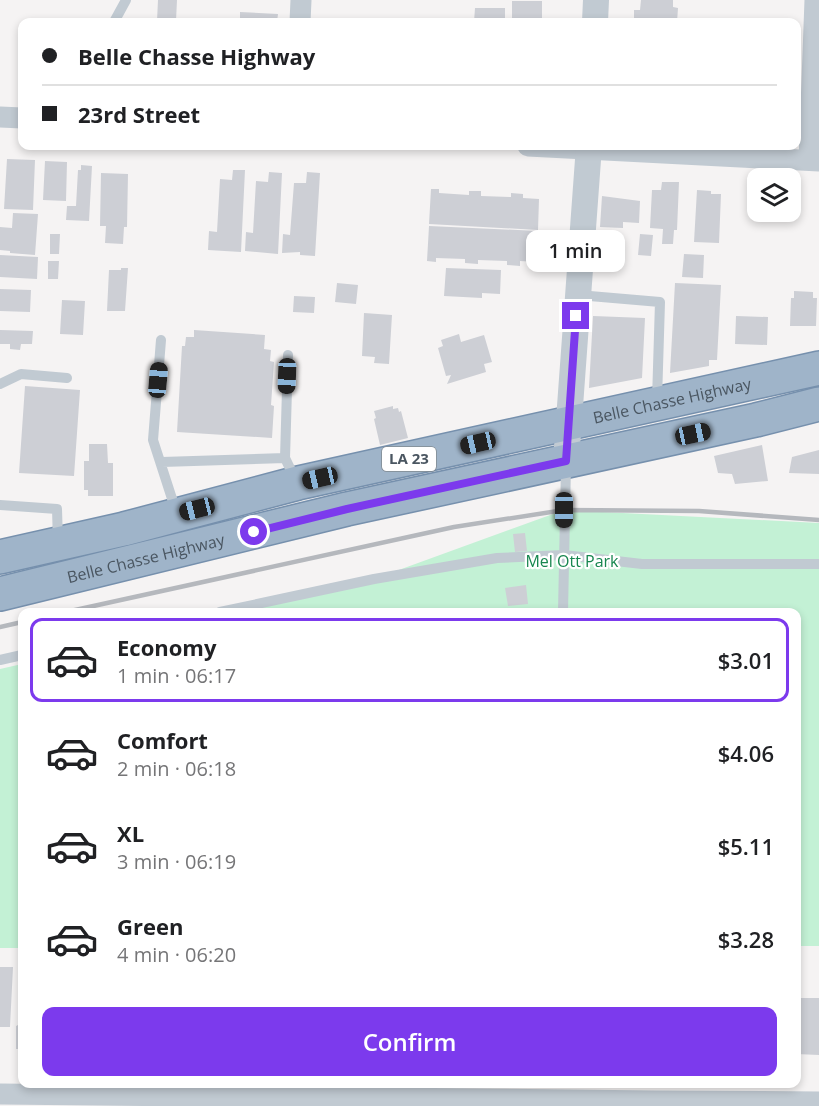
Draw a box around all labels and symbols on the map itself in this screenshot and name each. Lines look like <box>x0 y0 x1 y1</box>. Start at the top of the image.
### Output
callout: 1 min <box>526 229 626 271</box>
route end <box>562 302 589 329</box>
car <box>277 358 297 394</box>
car <box>147 361 169 399</box>
street label: Belle Chasse Highway <box>591 372 754 429</box>
car <box>674 421 712 447</box>
car <box>458 430 498 456</box>
road number: LA 23 <box>382 447 436 471</box>
car <box>300 465 340 491</box>
car <box>555 492 573 528</box>
car <box>177 496 217 522</box>
route start <box>240 518 267 545</box>
street label: Belle Chasse Highway <box>65 528 228 588</box>
park label: Mel Ott Park <box>525 550 619 572</box>

